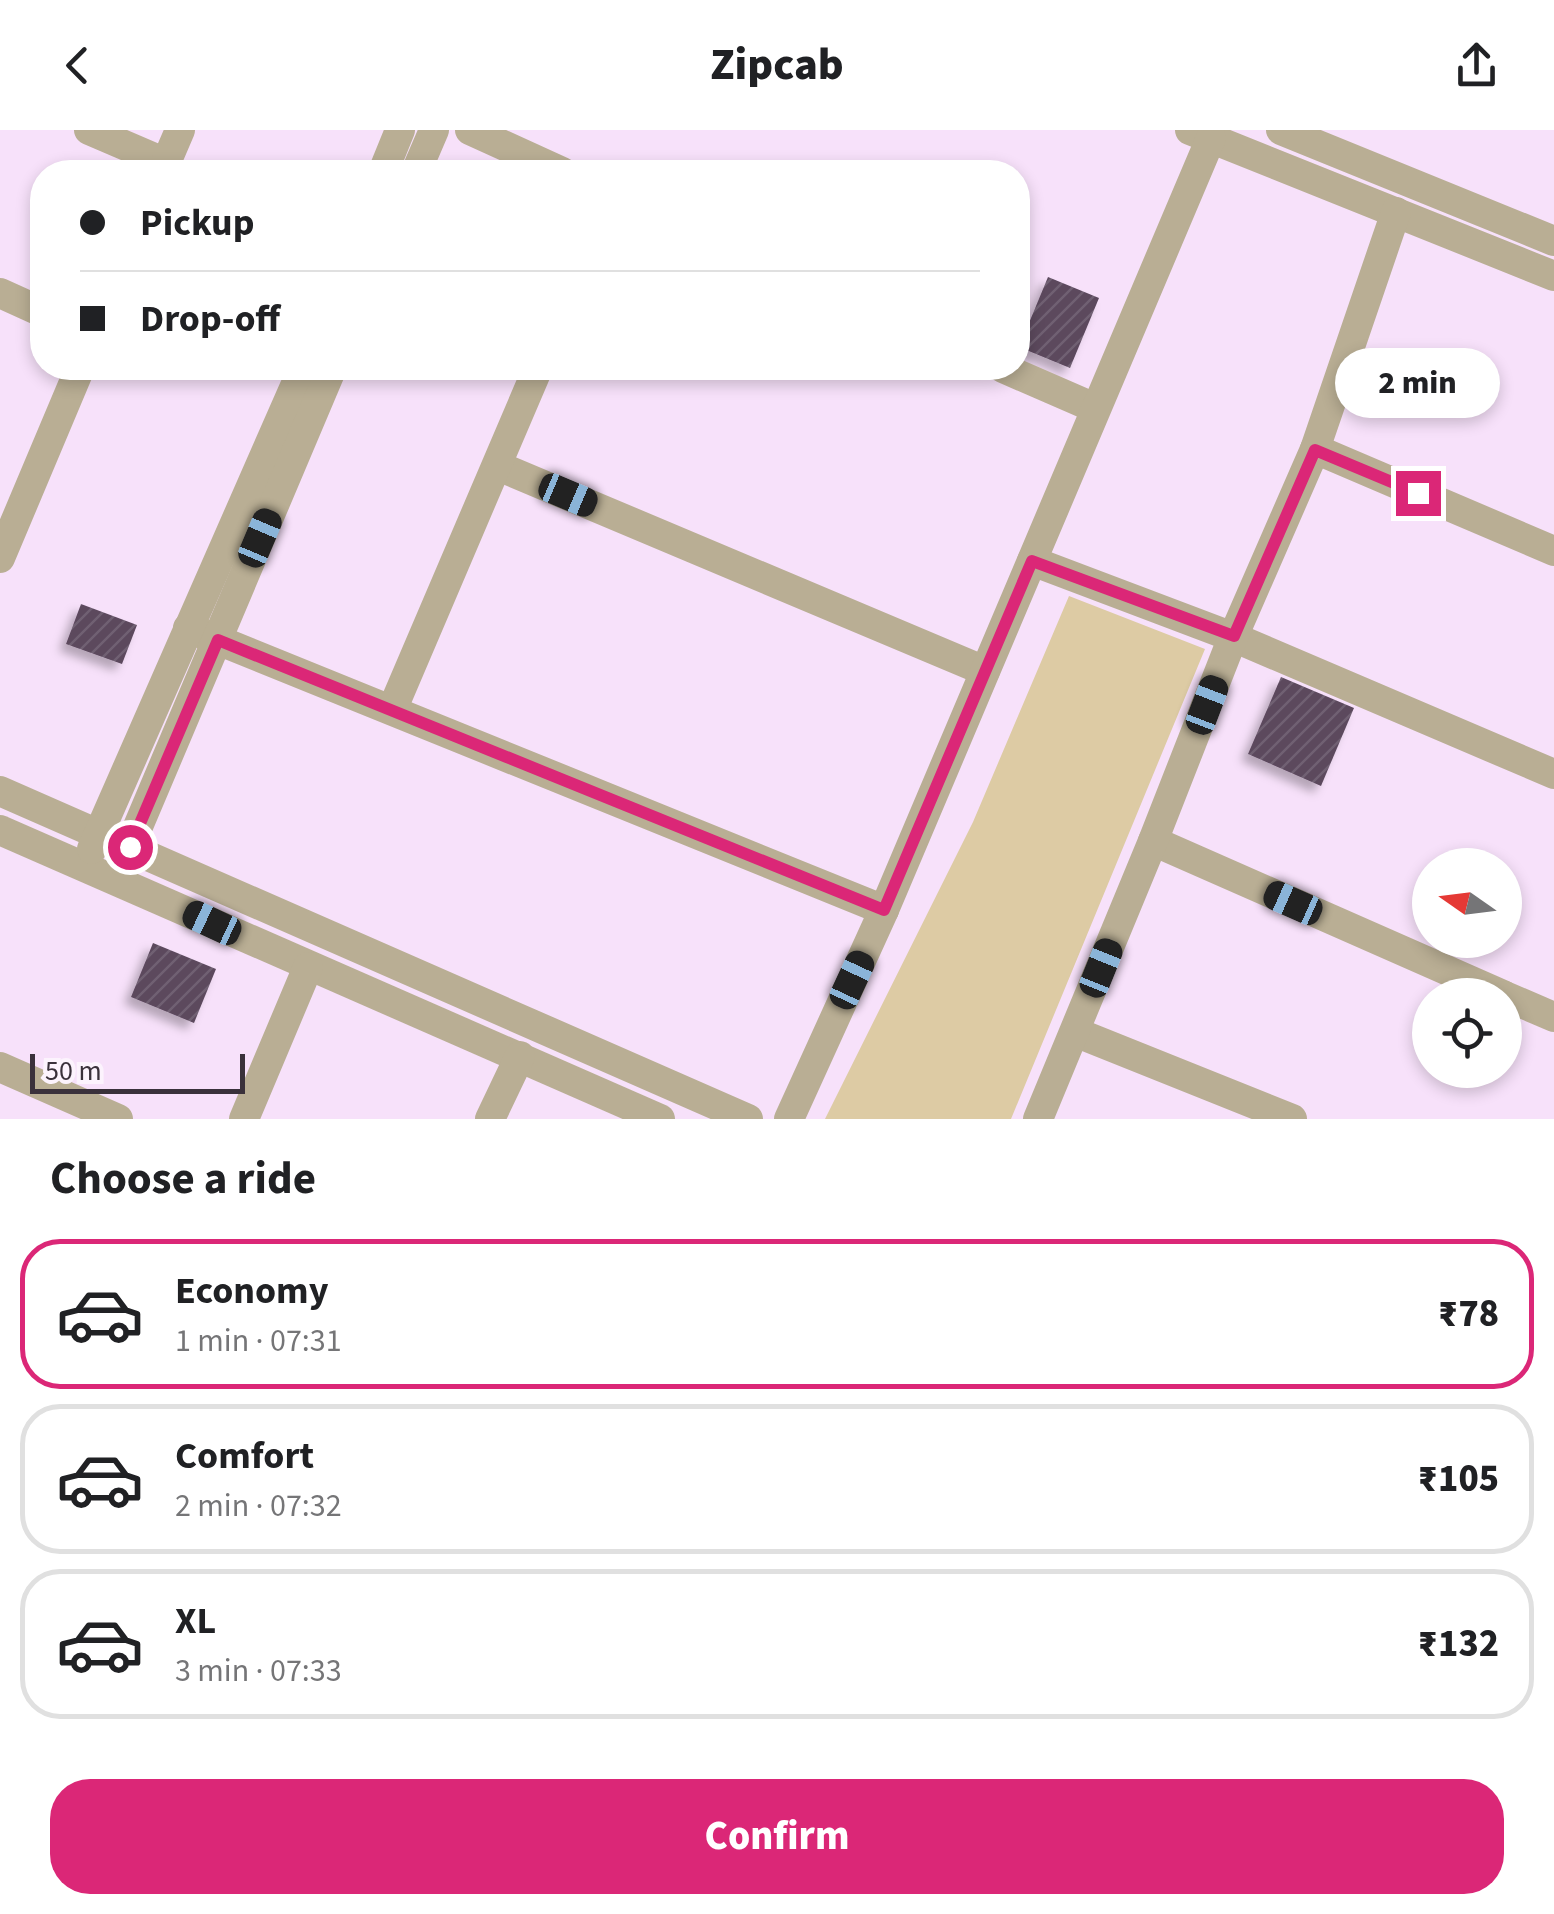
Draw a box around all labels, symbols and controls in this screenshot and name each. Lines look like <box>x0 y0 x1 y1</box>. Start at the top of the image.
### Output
text: Zipcab <box>710 33 844 97</box>
icon: back <box>50 38 105 93</box>
icon: share <box>1449 38 1504 93</box>
text: Pickup <box>140 196 254 250</box>
text: Drop-off <box>140 292 280 346</box>
callout: 2 min <box>1336 348 1500 418</box>
text: 2 min <box>1378 360 1457 406</box>
car <box>535 469 601 521</box>
route end <box>1396 471 1441 516</box>
car <box>234 505 286 571</box>
car <box>1182 672 1232 738</box>
route start <box>108 825 153 870</box>
north arrow <box>1412 848 1522 958</box>
map controls <box>1412 848 1522 1088</box>
car <box>1259 877 1327 929</box>
car <box>178 897 246 949</box>
car <box>1076 935 1126 1001</box>
car <box>826 946 878 1014</box>
button: locate <box>1412 978 1522 1088</box>
scale bar <box>30 1049 245 1094</box>
text: 50 m <box>45 1051 102 1091</box>
text: Choose a ride <box>50 1147 316 1211</box>
text: Economy <box>175 1264 328 1318</box>
icon: car <box>55 1269 145 1359</box>
text: ₹78 <box>1438 1287 1499 1341</box>
text: 1 min · 07:31 <box>175 1318 342 1364</box>
text: Comfort <box>175 1429 314 1483</box>
icon: car <box>55 1434 145 1524</box>
text: ₹105 <box>1418 1452 1499 1506</box>
text: 2 min · 07:32 <box>175 1483 342 1529</box>
text: XL <box>175 1594 216 1648</box>
icon: car <box>55 1599 145 1689</box>
text: ₹132 <box>1418 1617 1499 1671</box>
text: 3 min · 07:33 <box>175 1648 342 1694</box>
button: Confirm <box>50 1779 1504 1894</box>

